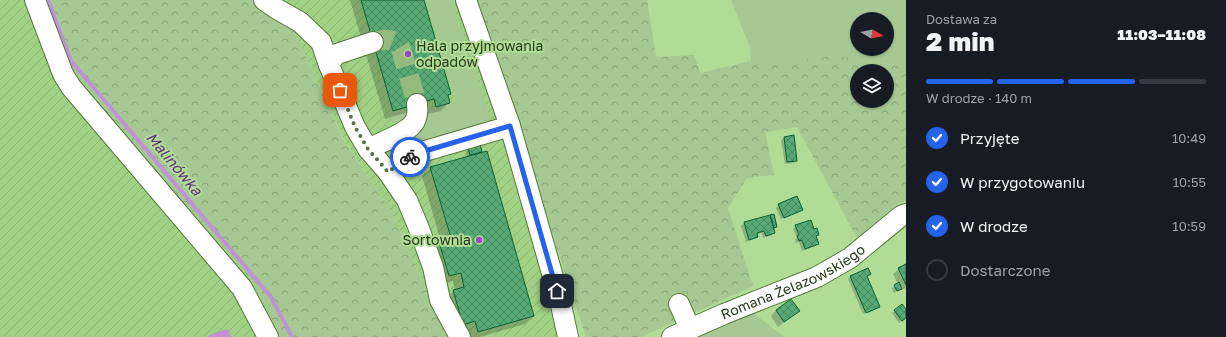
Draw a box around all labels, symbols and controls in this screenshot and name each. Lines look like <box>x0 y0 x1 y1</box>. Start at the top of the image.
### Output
text: Dostawa za <box>926 11 997 27</box>
north arrow <box>850 12 894 56</box>
map controls <box>850 12 894 108</box>
text: 11:03–11:08 <box>1117 25 1206 43</box>
text: 2 min <box>926 26 994 57</box>
place label: Hala przyjmowania odpadów <box>416 37 543 70</box>
marker: Hala przyjmowania odpadów <box>403 49 413 59</box>
button: layers <box>850 64 894 108</box>
pin <box>323 73 357 107</box>
icon: bag <box>329 79 351 101</box>
text: W drodze · 140 m <box>926 90 1032 106</box>
icon: check <box>926 127 948 149</box>
water label: Malinówka <box>143 128 207 199</box>
text: Przyjęte <box>960 129 1019 147</box>
text: 10:49 <box>1172 130 1206 146</box>
courier <box>390 137 430 177</box>
icon: bike <box>399 146 421 168</box>
icon: check <box>926 171 948 193</box>
text: W przygotowaniu <box>960 173 1085 191</box>
text: 10:55 <box>1173 174 1206 190</box>
icon: check <box>926 215 948 237</box>
text: W drodze <box>960 217 1028 235</box>
text: 10:59 <box>1172 218 1206 234</box>
place label: Sortownia <box>402 231 471 248</box>
marker: Sortownia <box>474 235 484 245</box>
street label: Romana Żelazowskiego <box>718 240 868 322</box>
text: Dostarczone <box>960 261 1050 279</box>
pin <box>540 274 574 308</box>
icon: home <box>546 280 568 302</box>

